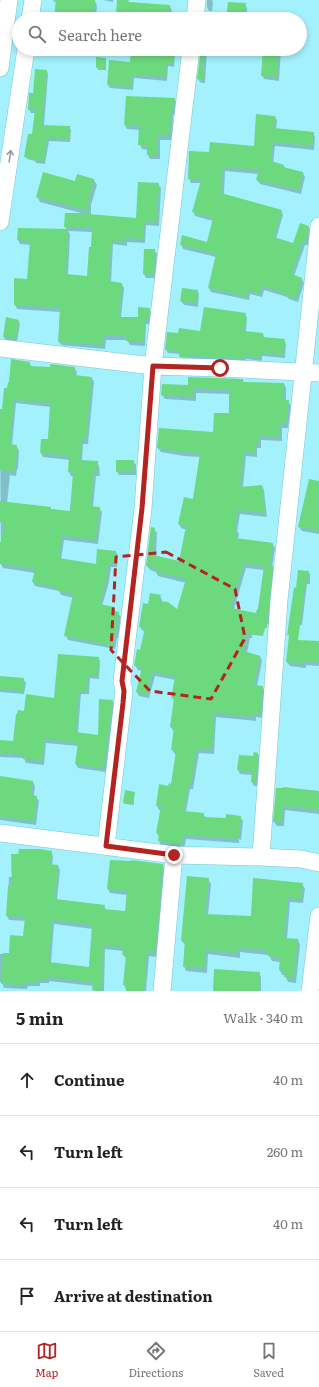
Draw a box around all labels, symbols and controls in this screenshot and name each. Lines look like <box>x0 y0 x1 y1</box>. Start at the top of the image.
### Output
search box <box>12 12 307 56</box>
icon: search <box>26 23 48 45</box>
text: Search here <box>58 23 142 46</box>
one-way arrow <box>6 150 14 163</box>
route start <box>211 359 229 377</box>
route end <box>165 846 183 864</box>
text: 5 min <box>16 1005 64 1030</box>
text: Walk · 340 m <box>223 1008 303 1027</box>
text: Continue <box>54 1068 124 1091</box>
icon: ahead <box>16 1069 38 1091</box>
text: 40 m <box>273 1070 303 1089</box>
text: Turn left <box>54 1140 123 1163</box>
icon: left <box>16 1141 38 1163</box>
text: 260 m <box>267 1142 303 1161</box>
text: Turn left <box>54 1212 123 1235</box>
icon: left <box>16 1213 38 1235</box>
text: 40 m <box>273 1214 303 1233</box>
text: Arrive at destination <box>54 1284 213 1307</box>
icon: arrive <box>16 1285 38 1307</box>
tab: Map <box>35 1340 58 1380</box>
tab: Directions <box>128 1340 183 1380</box>
tab: Saved <box>253 1340 284 1380</box>

